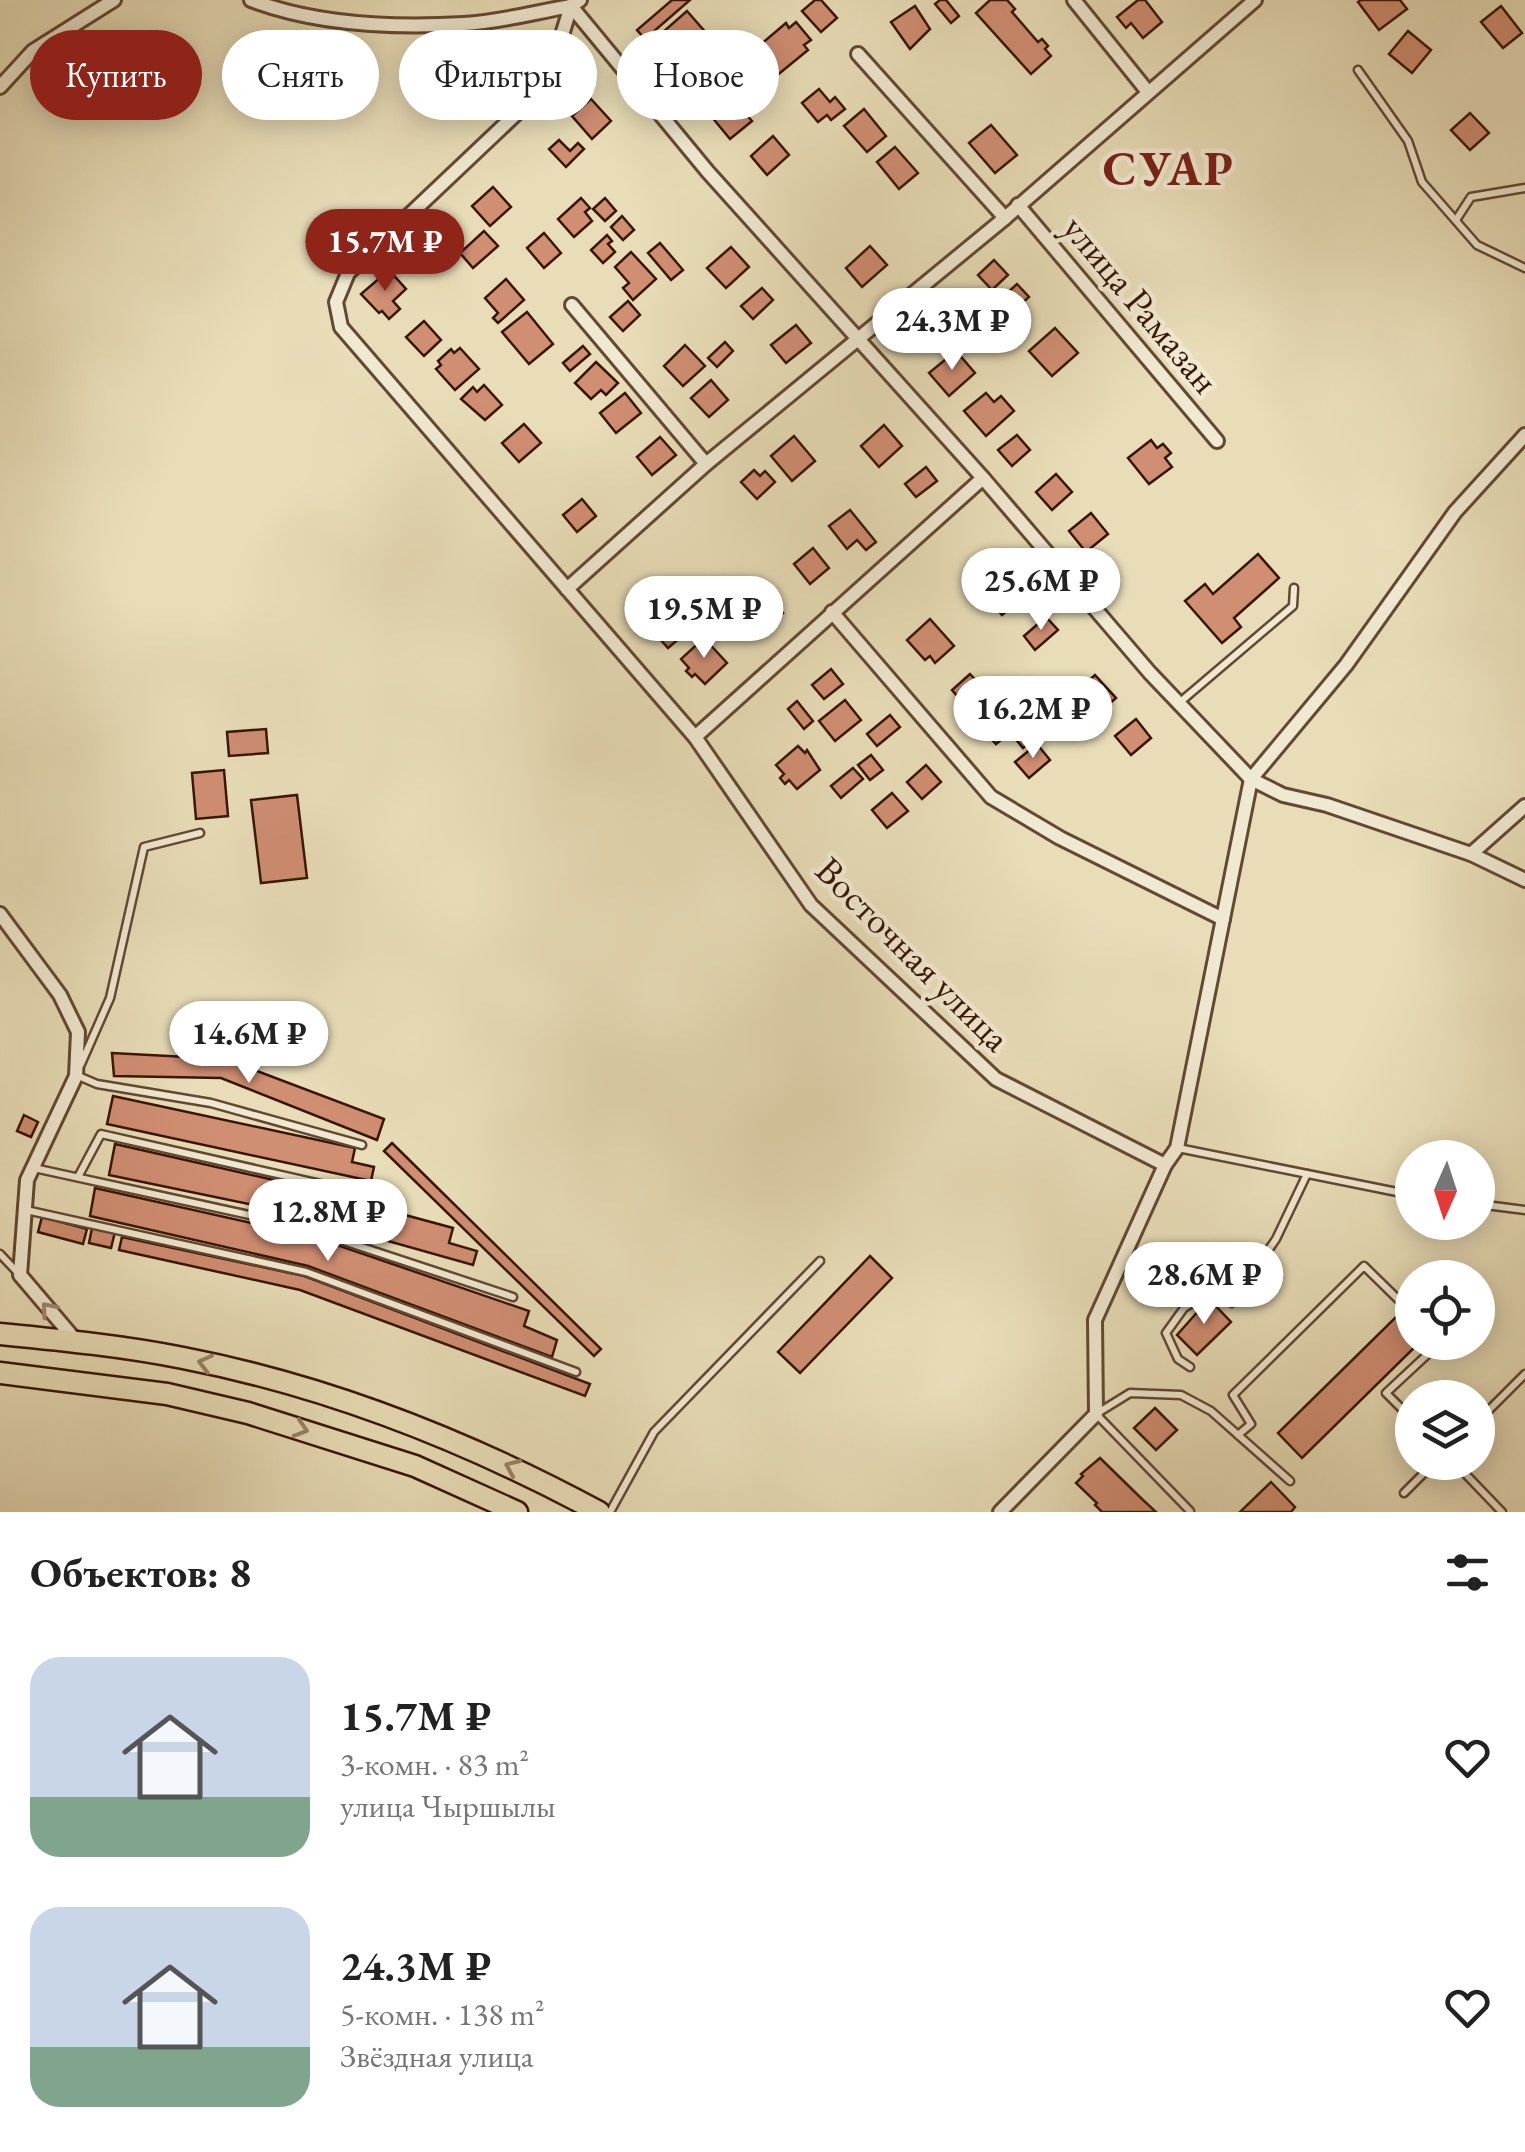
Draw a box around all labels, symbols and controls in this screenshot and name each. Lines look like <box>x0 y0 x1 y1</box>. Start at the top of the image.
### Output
chip: Купить <box>30 30 202 120</box>
chip: Снять <box>222 30 379 120</box>
chip: Фильтры <box>399 30 597 120</box>
chip: Новое <box>617 30 779 120</box>
district label: СУАР <box>1103 137 1235 199</box>
street label: улица Рамазан <box>1052 204 1230 403</box>
pin: 15.7M ₽ <box>293 209 477 294</box>
text: 15.7M ₽ <box>327 220 443 262</box>
pin: 24.3M ₽ <box>860 288 1044 373</box>
text: 24.3M ₽ <box>894 299 1010 341</box>
pin: 25.6M ₽ <box>949 548 1133 633</box>
text: 25.6M ₽ <box>983 559 1099 601</box>
pin: 19.5M ₽ <box>612 576 796 661</box>
text: 19.5M ₽ <box>646 587 762 629</box>
pin: 16.2M ₽ <box>941 676 1125 761</box>
text: 16.2M ₽ <box>975 687 1091 729</box>
street label: Восточная улица <box>805 846 1022 1062</box>
pin: 14.6M ₽ <box>157 1001 341 1086</box>
text: 14.6M ₽ <box>191 1012 307 1054</box>
north arrow <box>1395 1140 1495 1240</box>
map controls <box>1395 1140 1495 1480</box>
pin: 12.8M ₽ <box>236 1179 420 1264</box>
text: 12.8M ₽ <box>270 1190 386 1232</box>
pin: 28.6M ₽ <box>1112 1242 1296 1327</box>
text: 28.6M ₽ <box>1146 1253 1262 1295</box>
button: locate <box>1395 1260 1495 1360</box>
one-way arrow <box>42 1302 60 1320</box>
one-way arrow <box>197 1354 214 1375</box>
button: layers <box>1395 1380 1495 1480</box>
one-way arrow <box>292 1417 309 1438</box>
one-way arrow <box>504 1459 522 1479</box>
text: Объектов: 8 <box>30 1545 251 1600</box>
icon: filters <box>1440 1545 1495 1600</box>
text: 15.7M ₽ <box>340 1688 491 1743</box>
icon: home <box>110 1697 230 1817</box>
icon: heart <box>1440 1730 1495 1785</box>
text: 3-комн. · 83 m² <box>340 1743 529 1785</box>
text: улица Чыршылы <box>340 1785 556 1827</box>
text: 24.3M ₽ <box>340 1938 491 1993</box>
icon: home <box>110 1947 230 2067</box>
icon: heart <box>1440 1980 1495 2035</box>
text: 5-комн. · 138 m² <box>340 1993 545 2035</box>
text: Звёздная улица <box>340 2035 534 2077</box>

